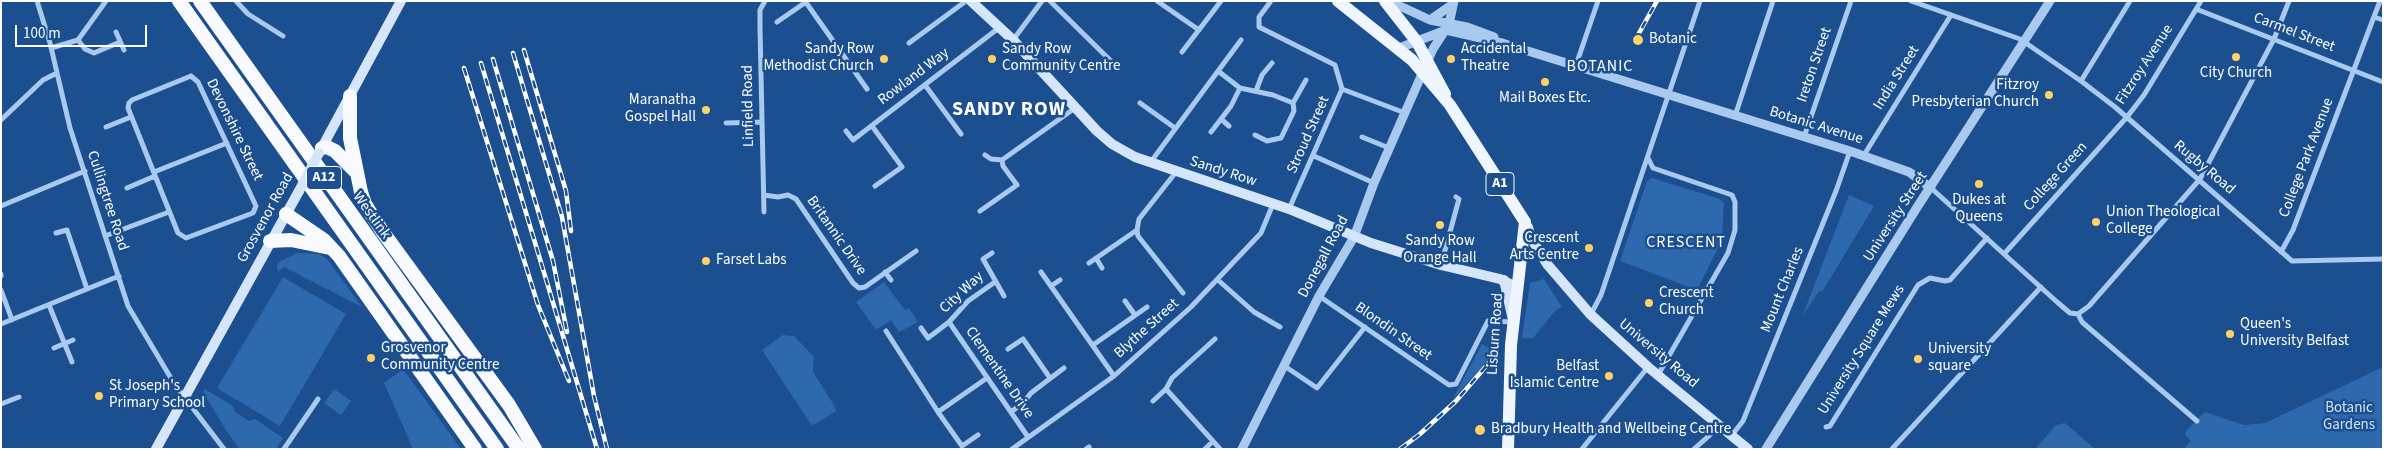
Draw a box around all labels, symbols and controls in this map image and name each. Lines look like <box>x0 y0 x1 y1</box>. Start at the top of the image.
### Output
street label: Carmel Street <box>2251 9 2337 57</box>
scale bar <box>18 15 150 47</box>
street label: Fitzroy Avenue <box>2112 22 2178 108</box>
text: 100 m <box>23 23 61 44</box>
street label: Ireton Street <box>1794 25 1836 105</box>
place label: Botanic <box>1649 31 1697 49</box>
marker: Botanic <box>1631 33 1645 47</box>
place label: Sandy Row Methodist Church <box>763 41 874 76</box>
place label: Sandy Row Community Centre <box>1002 41 1120 76</box>
place label: Accidental Theatre <box>1461 41 1526 76</box>
street label: India Street <box>1870 43 1924 113</box>
street label: Rowland Way <box>875 44 953 110</box>
marker: City Church <box>2230 51 2242 63</box>
marker: Sandy Row Methodist Church <box>878 53 890 65</box>
marker: Sandy Row Community Centre <box>986 53 998 65</box>
marker: Accidental Theatre <box>1445 53 1457 65</box>
district label: BOTANIC <box>1566 57 1634 77</box>
street label: Linfield Road <box>739 65 759 147</box>
place label: City Church <box>2200 65 2272 83</box>
street label: Devonshire Street <box>202 76 266 184</box>
marker: Mail Boxes Etc. <box>1539 76 1551 88</box>
place label: Fitzroy Presbyterian Church <box>1912 77 2039 112</box>
marker: Fitzroy Presbyterian Church <box>2043 89 2055 101</box>
place label: Mail Boxes Etc. <box>1499 90 1591 108</box>
place label: Maranatha Gospel Hall <box>625 92 696 127</box>
street label: Stroud Street <box>1284 93 1334 177</box>
street label: College Park Avenue <box>2276 96 2338 220</box>
district label: SANDY ROW <box>951 99 1067 123</box>
street label: Botanic Avenue <box>1767 103 1865 149</box>
marker: Maranatha Gospel Hall <box>700 104 712 116</box>
street label: Rugby Road <box>2170 137 2238 199</box>
street label: College Green <box>2020 139 2092 215</box>
street label: Cullingtree Road <box>82 149 132 253</box>
street label: Sandy Row <box>1187 153 1259 191</box>
road number: A12 <box>306 167 342 190</box>
street label: University Street <box>1860 169 1932 265</box>
street label: Grosvenor Road <box>234 170 298 266</box>
road number: A1 <box>1486 172 1514 195</box>
marker: Dukes at Queens <box>1973 178 1985 190</box>
street label: Westlink <box>348 189 394 243</box>
place label: Dukes at Queens <box>1952 192 2006 227</box>
street label: Britannic Drive <box>802 193 870 279</box>
place label: Union Theological College <box>2106 204 2220 239</box>
street label: Donegall Road <box>1295 213 1353 301</box>
marker: Union Theological College <box>2090 216 2102 228</box>
marker: Sandy Row Orange Hall <box>1434 219 1446 231</box>
place label: Crescent Arts Centre <box>1510 230 1579 265</box>
place label: Sandy Row Orange Hall <box>1403 233 1477 268</box>
district label: CRESCENT <box>1645 233 1727 253</box>
marker: Crescent Arts Centre <box>1583 242 1595 254</box>
street label: Mount Charles <box>1758 245 1808 335</box>
place label: Farset Labs <box>716 252 787 270</box>
marker: Farset Labs <box>700 255 712 267</box>
street label: City Way <box>936 268 988 318</box>
street label: University Square Mews <box>1815 282 1909 418</box>
place label: Crescent Church <box>1659 285 1714 320</box>
street label: Lisburn Road <box>1484 292 1508 376</box>
street label: Blythe Street <box>1111 295 1183 363</box>
marker: Crescent Church <box>1643 297 1655 309</box>
street label: Blondin Street <box>1351 299 1435 365</box>
street label: University Road <box>1615 315 1701 393</box>
place label: Queen's University Belfast <box>2240 316 2349 351</box>
street label: Clementine Drive <box>961 324 1037 422</box>
marker: Queen's University Belfast <box>2224 328 2236 340</box>
place label: Grosvenor Community Centre <box>381 340 499 375</box>
place label: University square <box>1928 341 1991 376</box>
marker: Grosvenor Community Centre <box>365 352 377 364</box>
marker: University square <box>1912 353 1924 365</box>
place label: Belfast Islamic Centre <box>1510 358 1599 393</box>
marker: Belfast Islamic Centre <box>1603 370 1615 382</box>
place label: St Joseph's Primary School <box>109 378 205 413</box>
marker: St Joseph's Primary School <box>93 390 105 402</box>
park label: Botanic Gardens <box>2323 400 2375 435</box>
place label: Bradbury Health and Wellbeing Centre <box>1491 421 1731 439</box>
marker: Bradbury Health and Wellbeing Centre <box>1473 423 1487 437</box>

